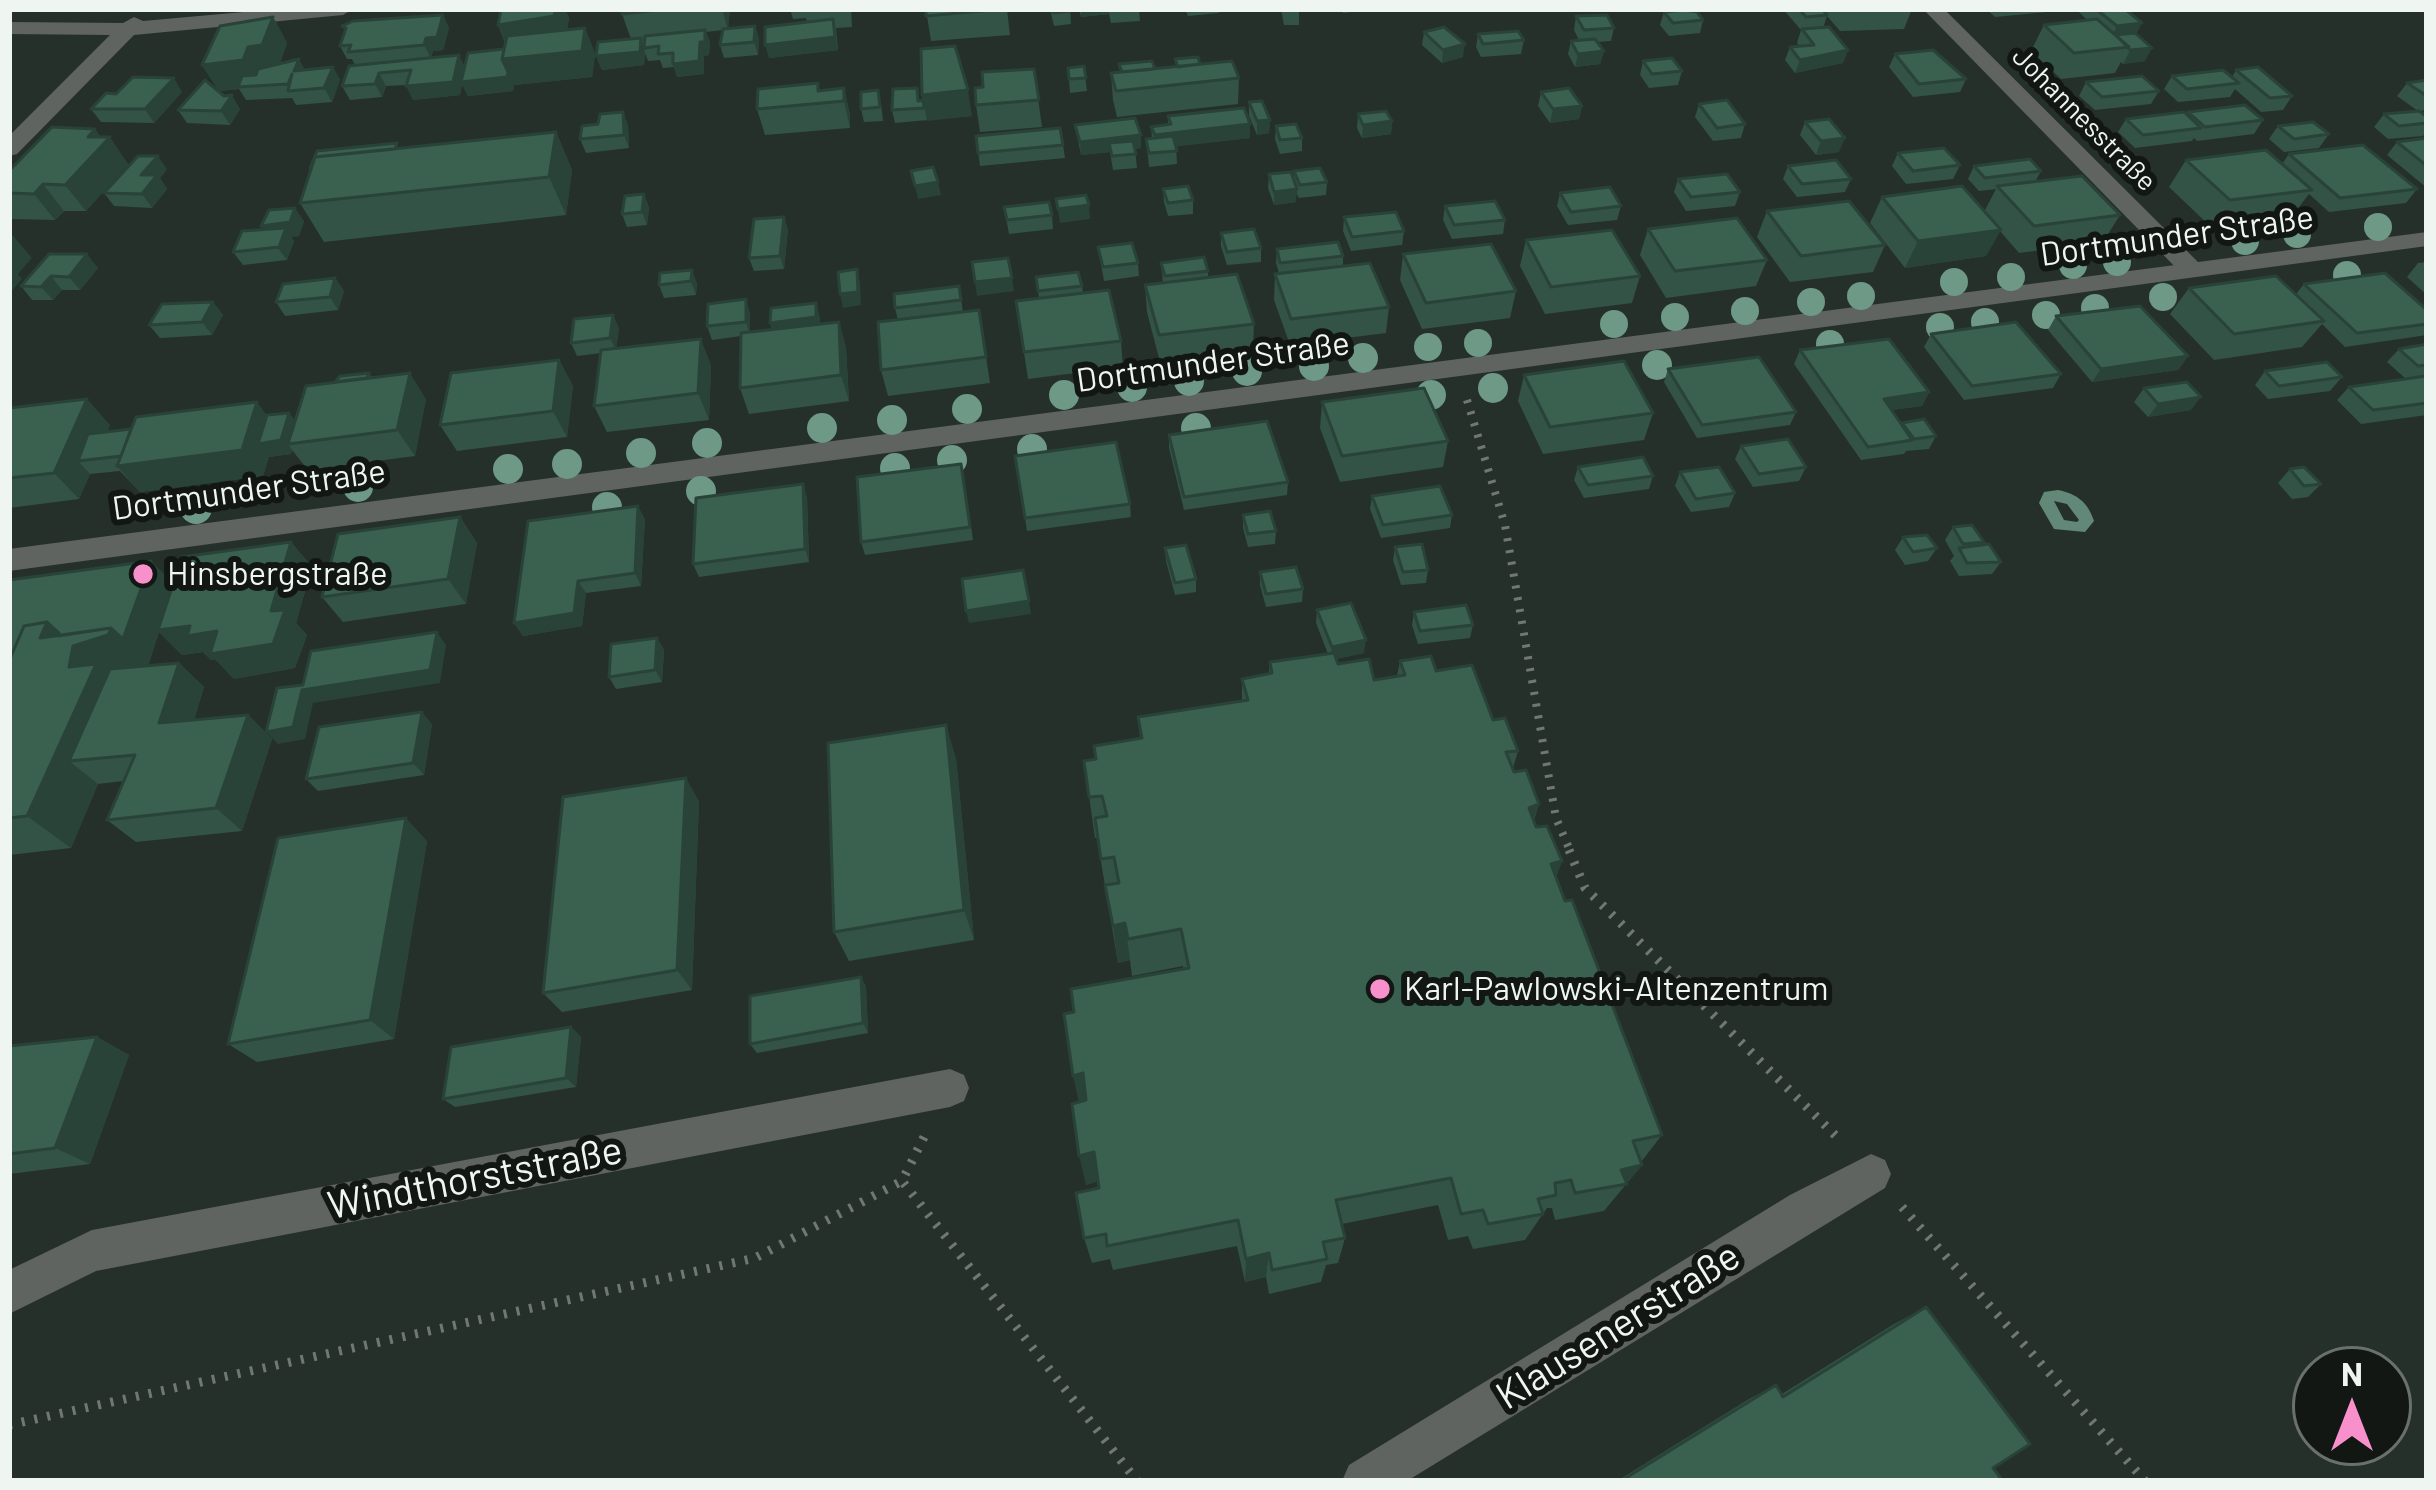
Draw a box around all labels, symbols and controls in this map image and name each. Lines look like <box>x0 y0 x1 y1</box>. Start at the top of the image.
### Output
street label: Johannesstraße <box>2005 40 2163 198</box>
street label: Dortmunder Straße <box>2038 197 2316 275</box>
street label: Dortmunder Straße <box>1074 323 1352 401</box>
street label: Dortmunder Straße <box>110 451 388 529</box>
place label: Hinsbergstraße <box>167 554 388 594</box>
marker: Hinsbergstraße <box>130 561 156 587</box>
place label: Karl-Pawlowski-Altenzentrum <box>1404 969 1829 1009</box>
marker: Karl-Pawlowski-Altenzentrum <box>1367 976 1393 1002</box>
street label: Windthorststraße <box>324 1127 626 1229</box>
street label: Klausenerstraße <box>1488 1232 1748 1420</box>
north arrow <box>2292 1346 2412 1466</box>
text: N <box>2341 1353 2363 1393</box>

